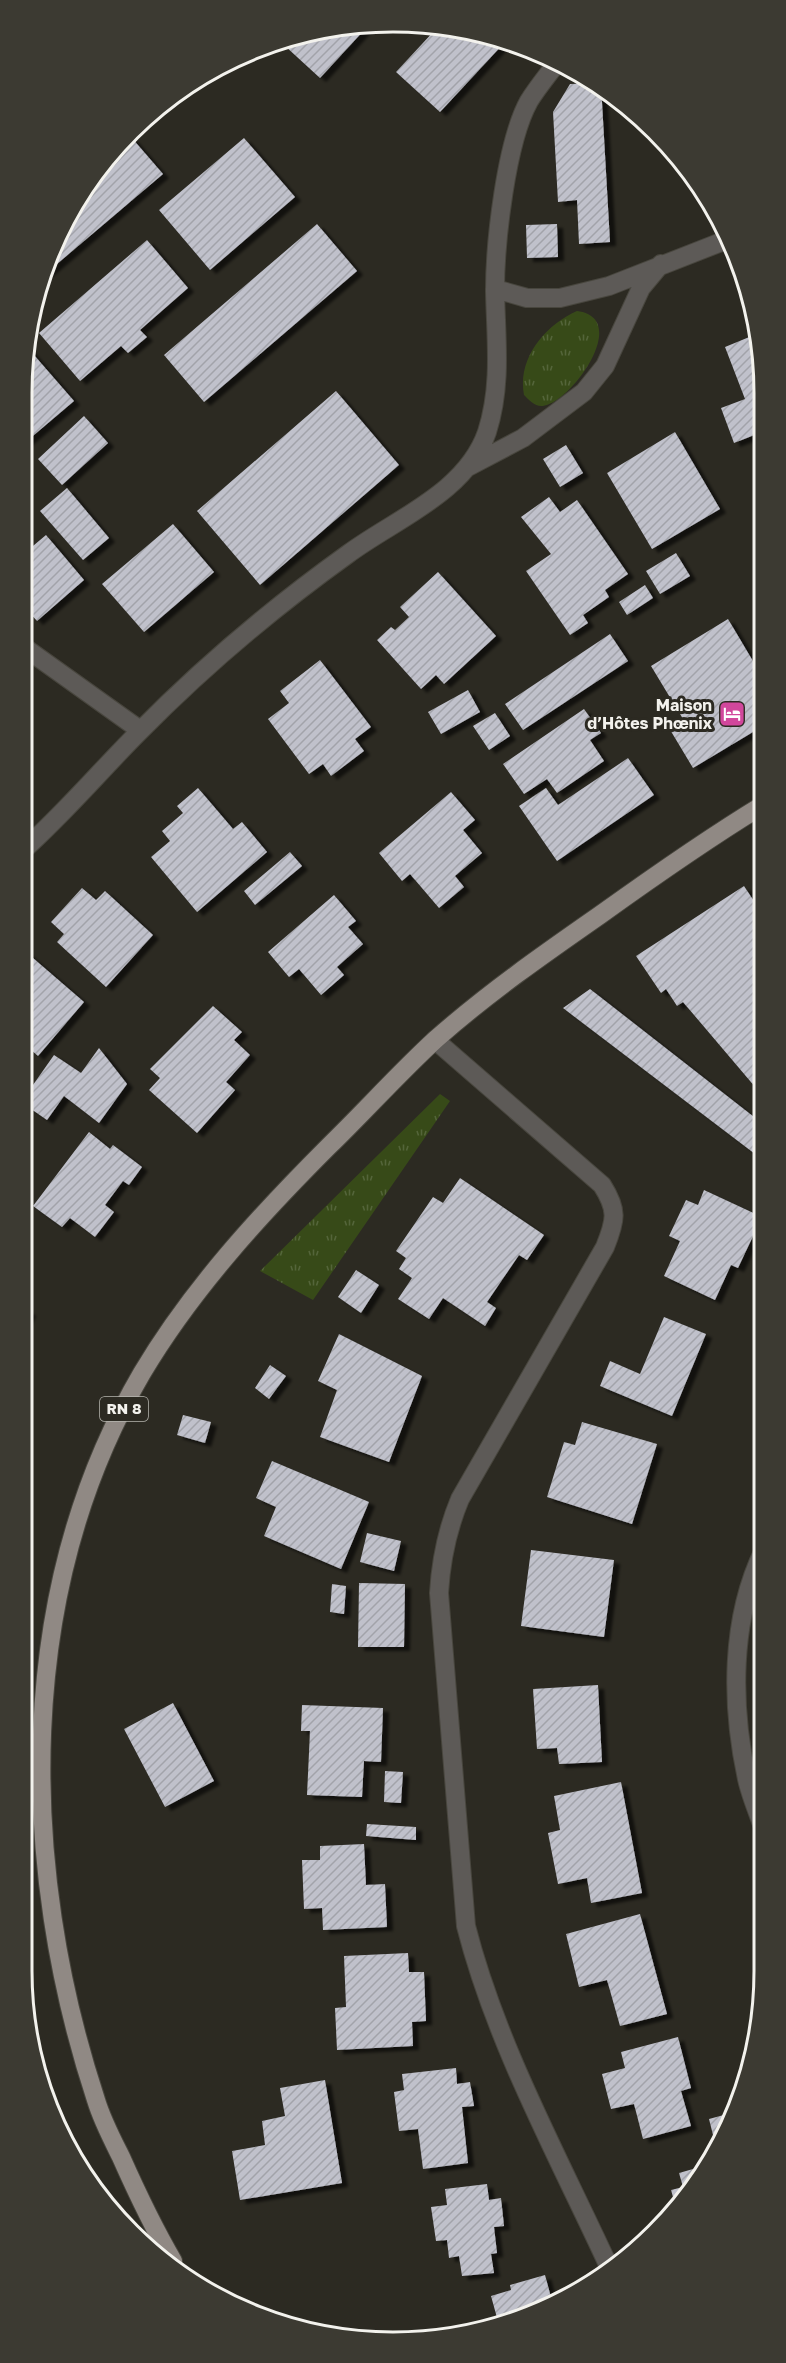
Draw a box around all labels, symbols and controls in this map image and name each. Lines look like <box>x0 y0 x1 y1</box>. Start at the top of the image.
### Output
place label: Maison d’Hôtes Phœnix <box>587 695 713 733</box>
hotel icon: Maison d’Hôtes Phœnix <box>717 699 747 729</box>
road number: RN 8 <box>100 1397 148 1421</box>

